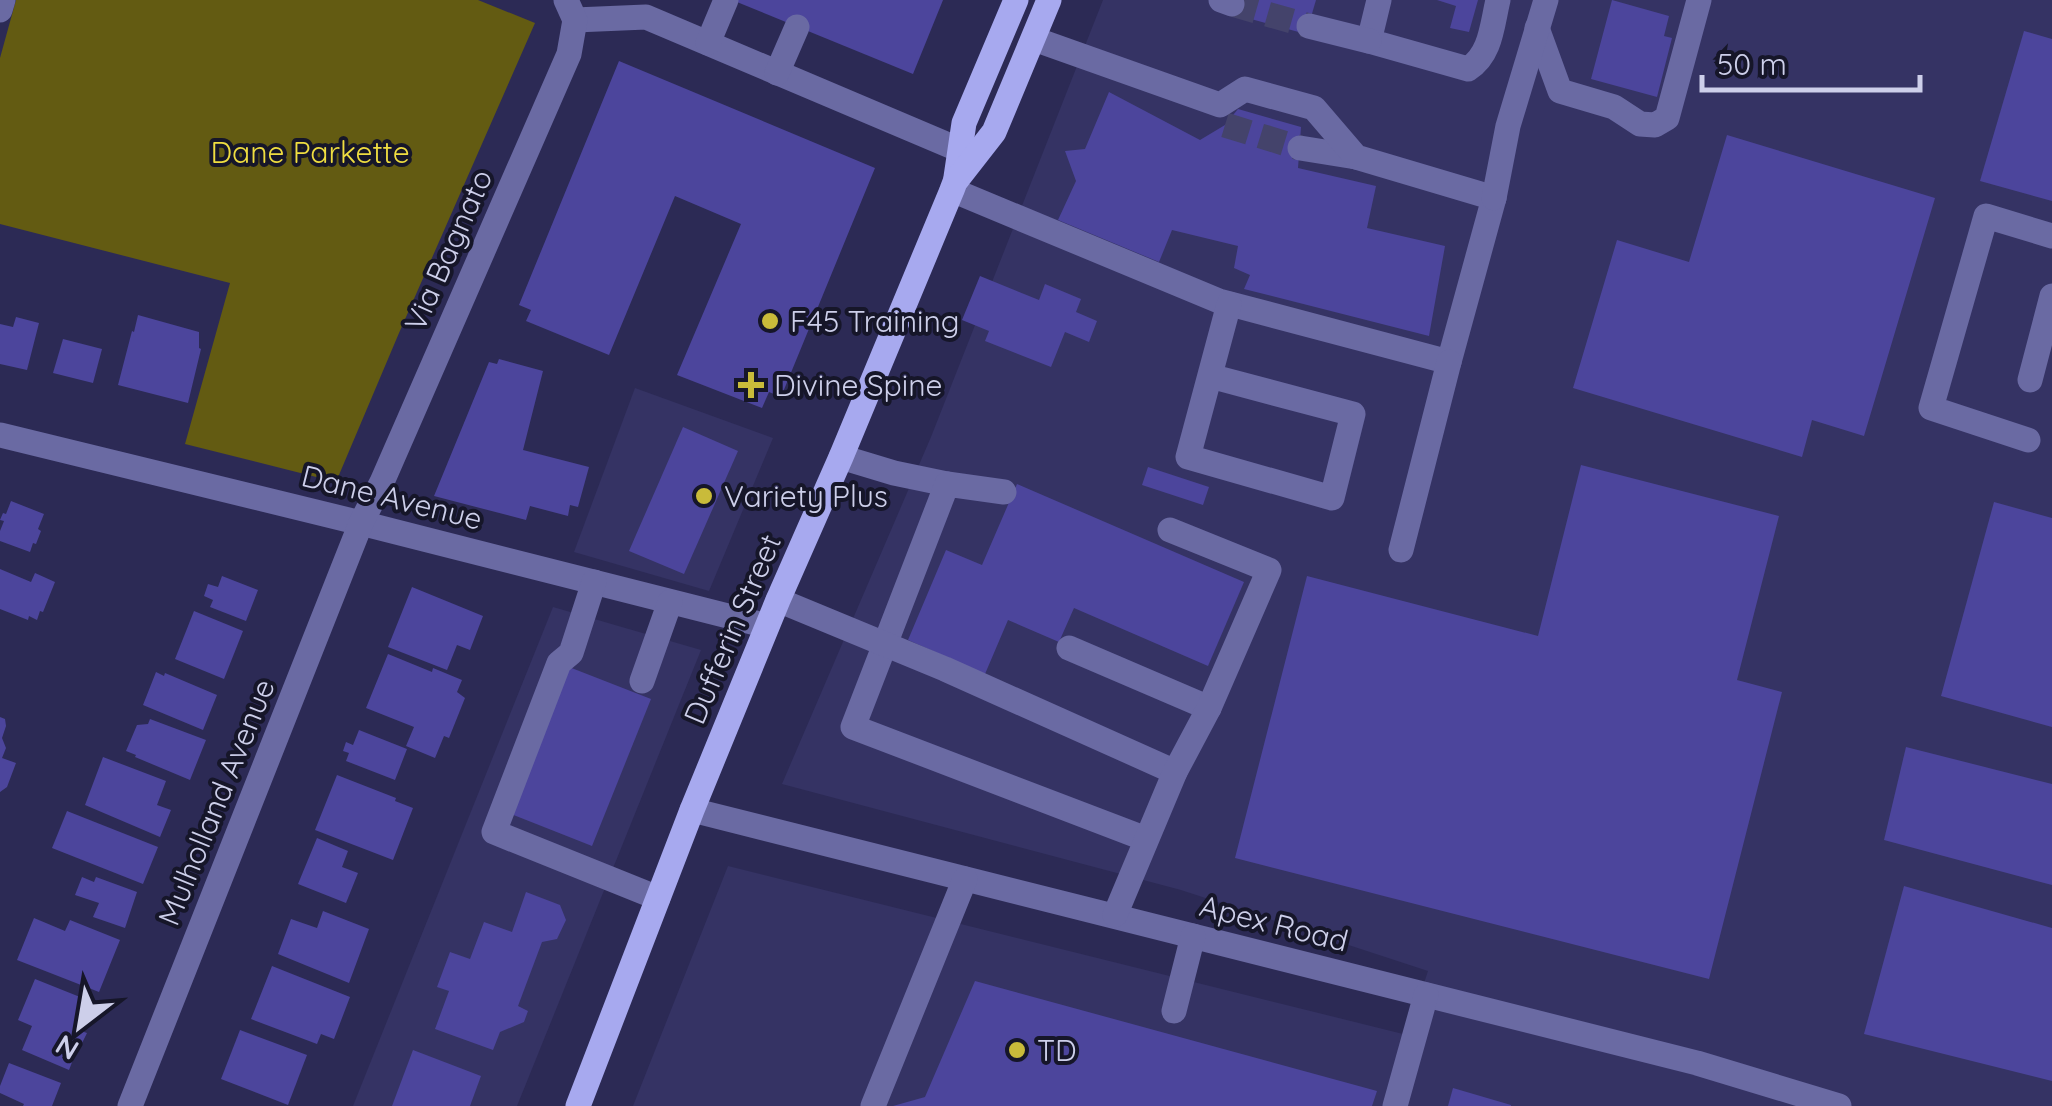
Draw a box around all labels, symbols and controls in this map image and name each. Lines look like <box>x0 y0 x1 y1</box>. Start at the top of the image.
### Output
scale bar <box>1702 30 1920 92</box>
text: 50 m <box>1717 45 1787 83</box>
park label: Dane Parkette <box>210 133 410 171</box>
street label: Via Bagnato <box>395 163 501 337</box>
place label: F45 Training <box>790 302 960 340</box>
marker: F45 Training <box>759 310 781 332</box>
place label: Divine Spine <box>774 366 943 404</box>
marker: Divine Spine <box>738 372 764 398</box>
street label: Dane Avenue <box>298 456 486 538</box>
place label: Variety Plus <box>724 477 888 515</box>
marker: Variety Plus <box>693 485 715 507</box>
street label: Dufferin Street <box>675 528 789 730</box>
street label: Mulholland Avenue <box>149 673 283 931</box>
street label: Apex Road <box>1196 886 1352 960</box>
north arrow <box>30 976 130 1076</box>
text: N <box>49 1028 85 1068</box>
place label: TD <box>1037 1031 1077 1069</box>
marker: TD <box>1006 1039 1028 1061</box>

